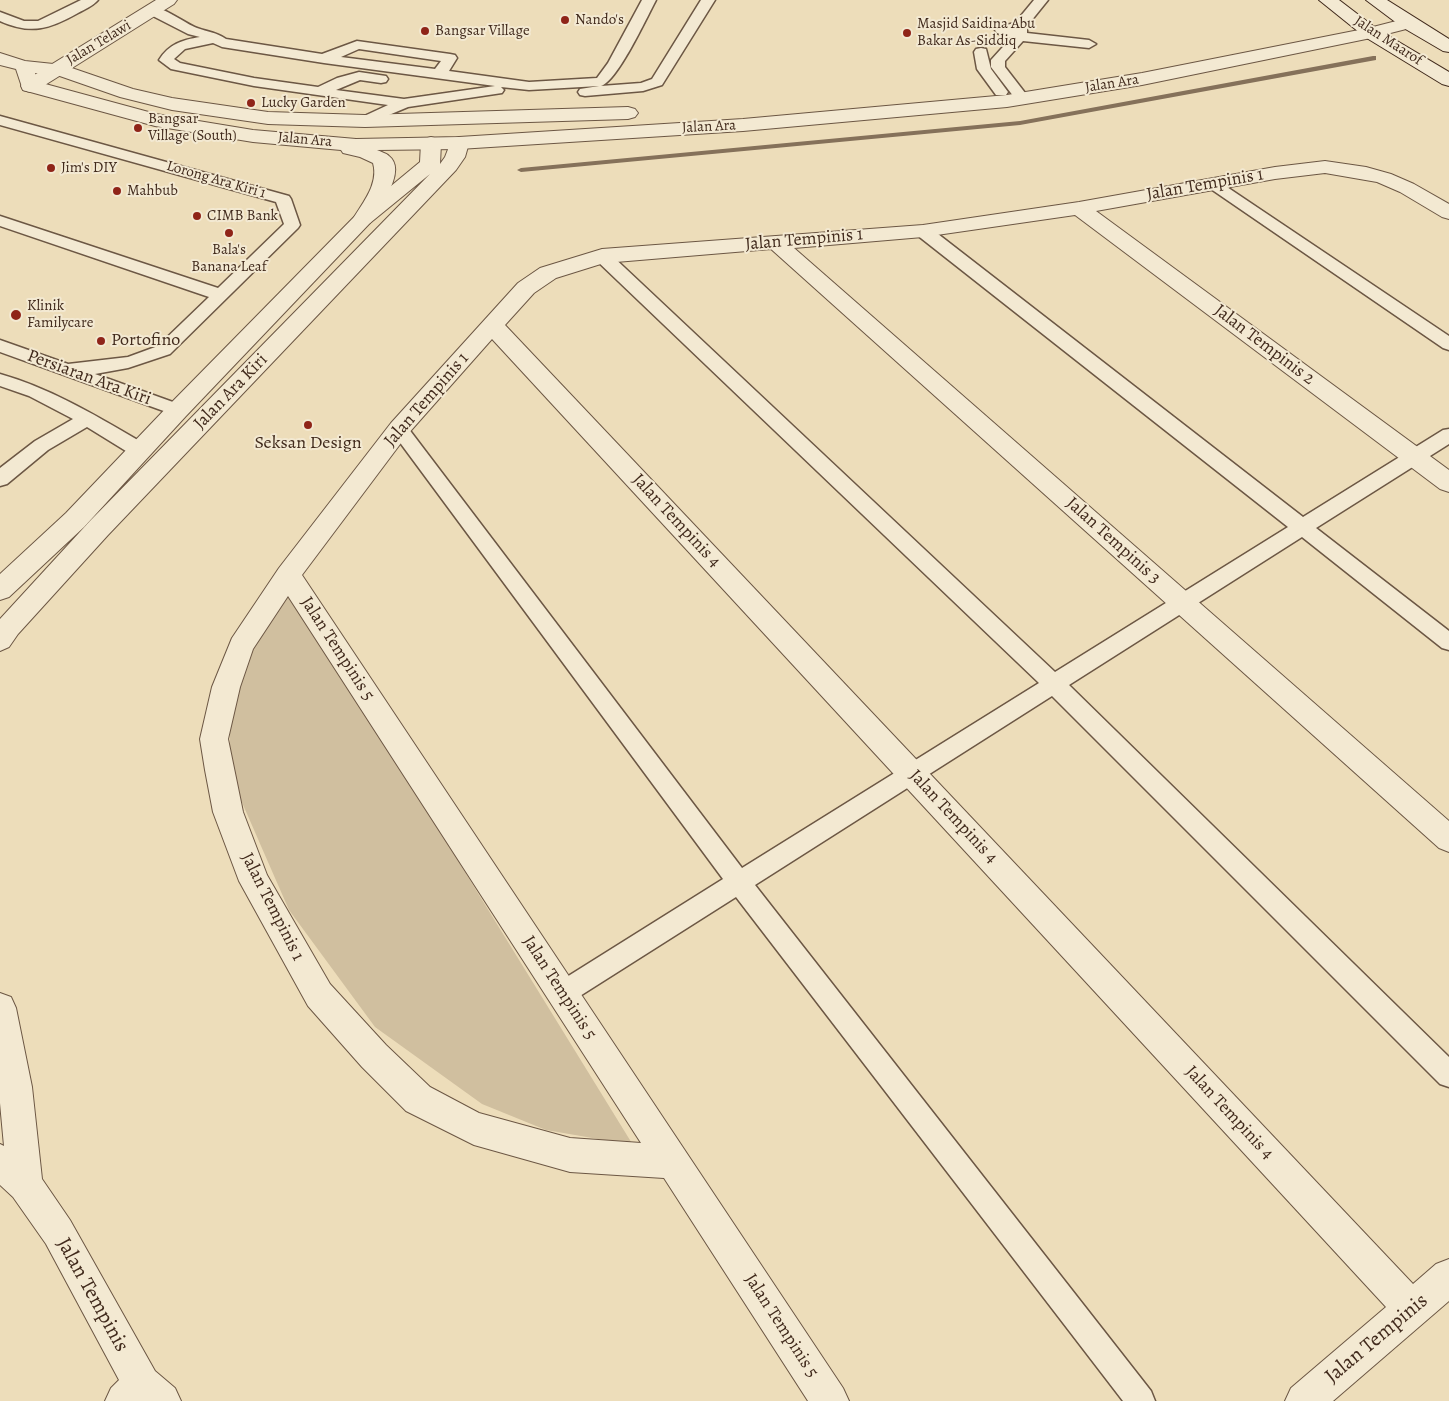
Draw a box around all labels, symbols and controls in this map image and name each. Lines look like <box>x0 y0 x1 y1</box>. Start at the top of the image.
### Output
place label: Nando's <box>575 11 624 29</box>
street label: Jalan Maarof <box>1350 12 1426 70</box>
marker: Nando's <box>559 14 571 26</box>
place label: Masjid Saidina Abu Bakar As-Siddiq <box>917 15 1035 50</box>
street label: Jalan Telawi <box>63 17 135 69</box>
place label: Bangsar Village <box>435 22 530 40</box>
marker: Bangsar Village <box>419 25 431 37</box>
marker: Masjid Saidina Abu Bakar As-Siddiq <box>901 27 913 39</box>
street label: Jalan Ara <box>1084 71 1140 97</box>
place label: Lucky Garden <box>261 94 346 112</box>
marker: Lucky Garden <box>245 97 257 109</box>
place label: Bangsar Village (South) <box>148 110 237 145</box>
street label: Jalan Ara <box>681 117 737 137</box>
marker: Bangsar Village (South) <box>132 122 144 134</box>
street label: Jalan Ara <box>277 129 333 151</box>
street label: Lorong Ara Kiri 1 <box>164 157 268 203</box>
place label: Jim's DIY <box>61 159 117 177</box>
marker: Jim's DIY <box>45 162 57 174</box>
street label: Jalan Tempinis 1 <box>1145 164 1265 206</box>
place label: Mahbub <box>127 182 178 200</box>
marker: Mahbub <box>111 185 123 197</box>
place label: CIMB Bank <box>207 207 278 225</box>
marker: CIMB Bank <box>191 210 203 222</box>
street label: Jalan Tempinis 1 <box>744 224 864 256</box>
marker: Bala's Banana Leaf <box>223 227 235 239</box>
place label: Bala's Banana Leaf <box>191 241 267 276</box>
place label: Klinik Familycare <box>27 297 93 332</box>
street label: Jalan Tempinis 2 <box>1209 300 1319 390</box>
marker: Klinik Familycare <box>9 308 23 322</box>
place label: Portofino <box>111 330 180 352</box>
marker: Portofino <box>95 335 107 347</box>
street label: Persiaran Ara Kiri <box>24 346 154 410</box>
street label: Jalan Tempinis 1 <box>380 348 474 452</box>
street label: Jalan Ara Kiri <box>190 350 272 434</box>
marker: Seksan Design <box>302 419 314 431</box>
place label: Seksan Design <box>254 433 362 455</box>
street label: Jalan Tempinis 4 <box>627 470 725 572</box>
street label: Jalan Tempinis 3 <box>1061 493 1165 589</box>
street label: Jalan Tempinis 5 <box>295 593 379 705</box>
street label: Jalan Tempinis 4 <box>904 766 1002 868</box>
street label: Jalan Tempinis 1 <box>236 849 308 965</box>
street label: Jalan Tempinis 5 <box>517 932 601 1044</box>
street label: Jalan Tempinis 4 <box>1180 1062 1278 1164</box>
street label: Jalan Tempinis <box>50 1234 134 1356</box>
street label: Jalan Tempinis 5 <box>739 1270 823 1382</box>
street label: Jalan Tempinis <box>1320 1289 1434 1389</box>

